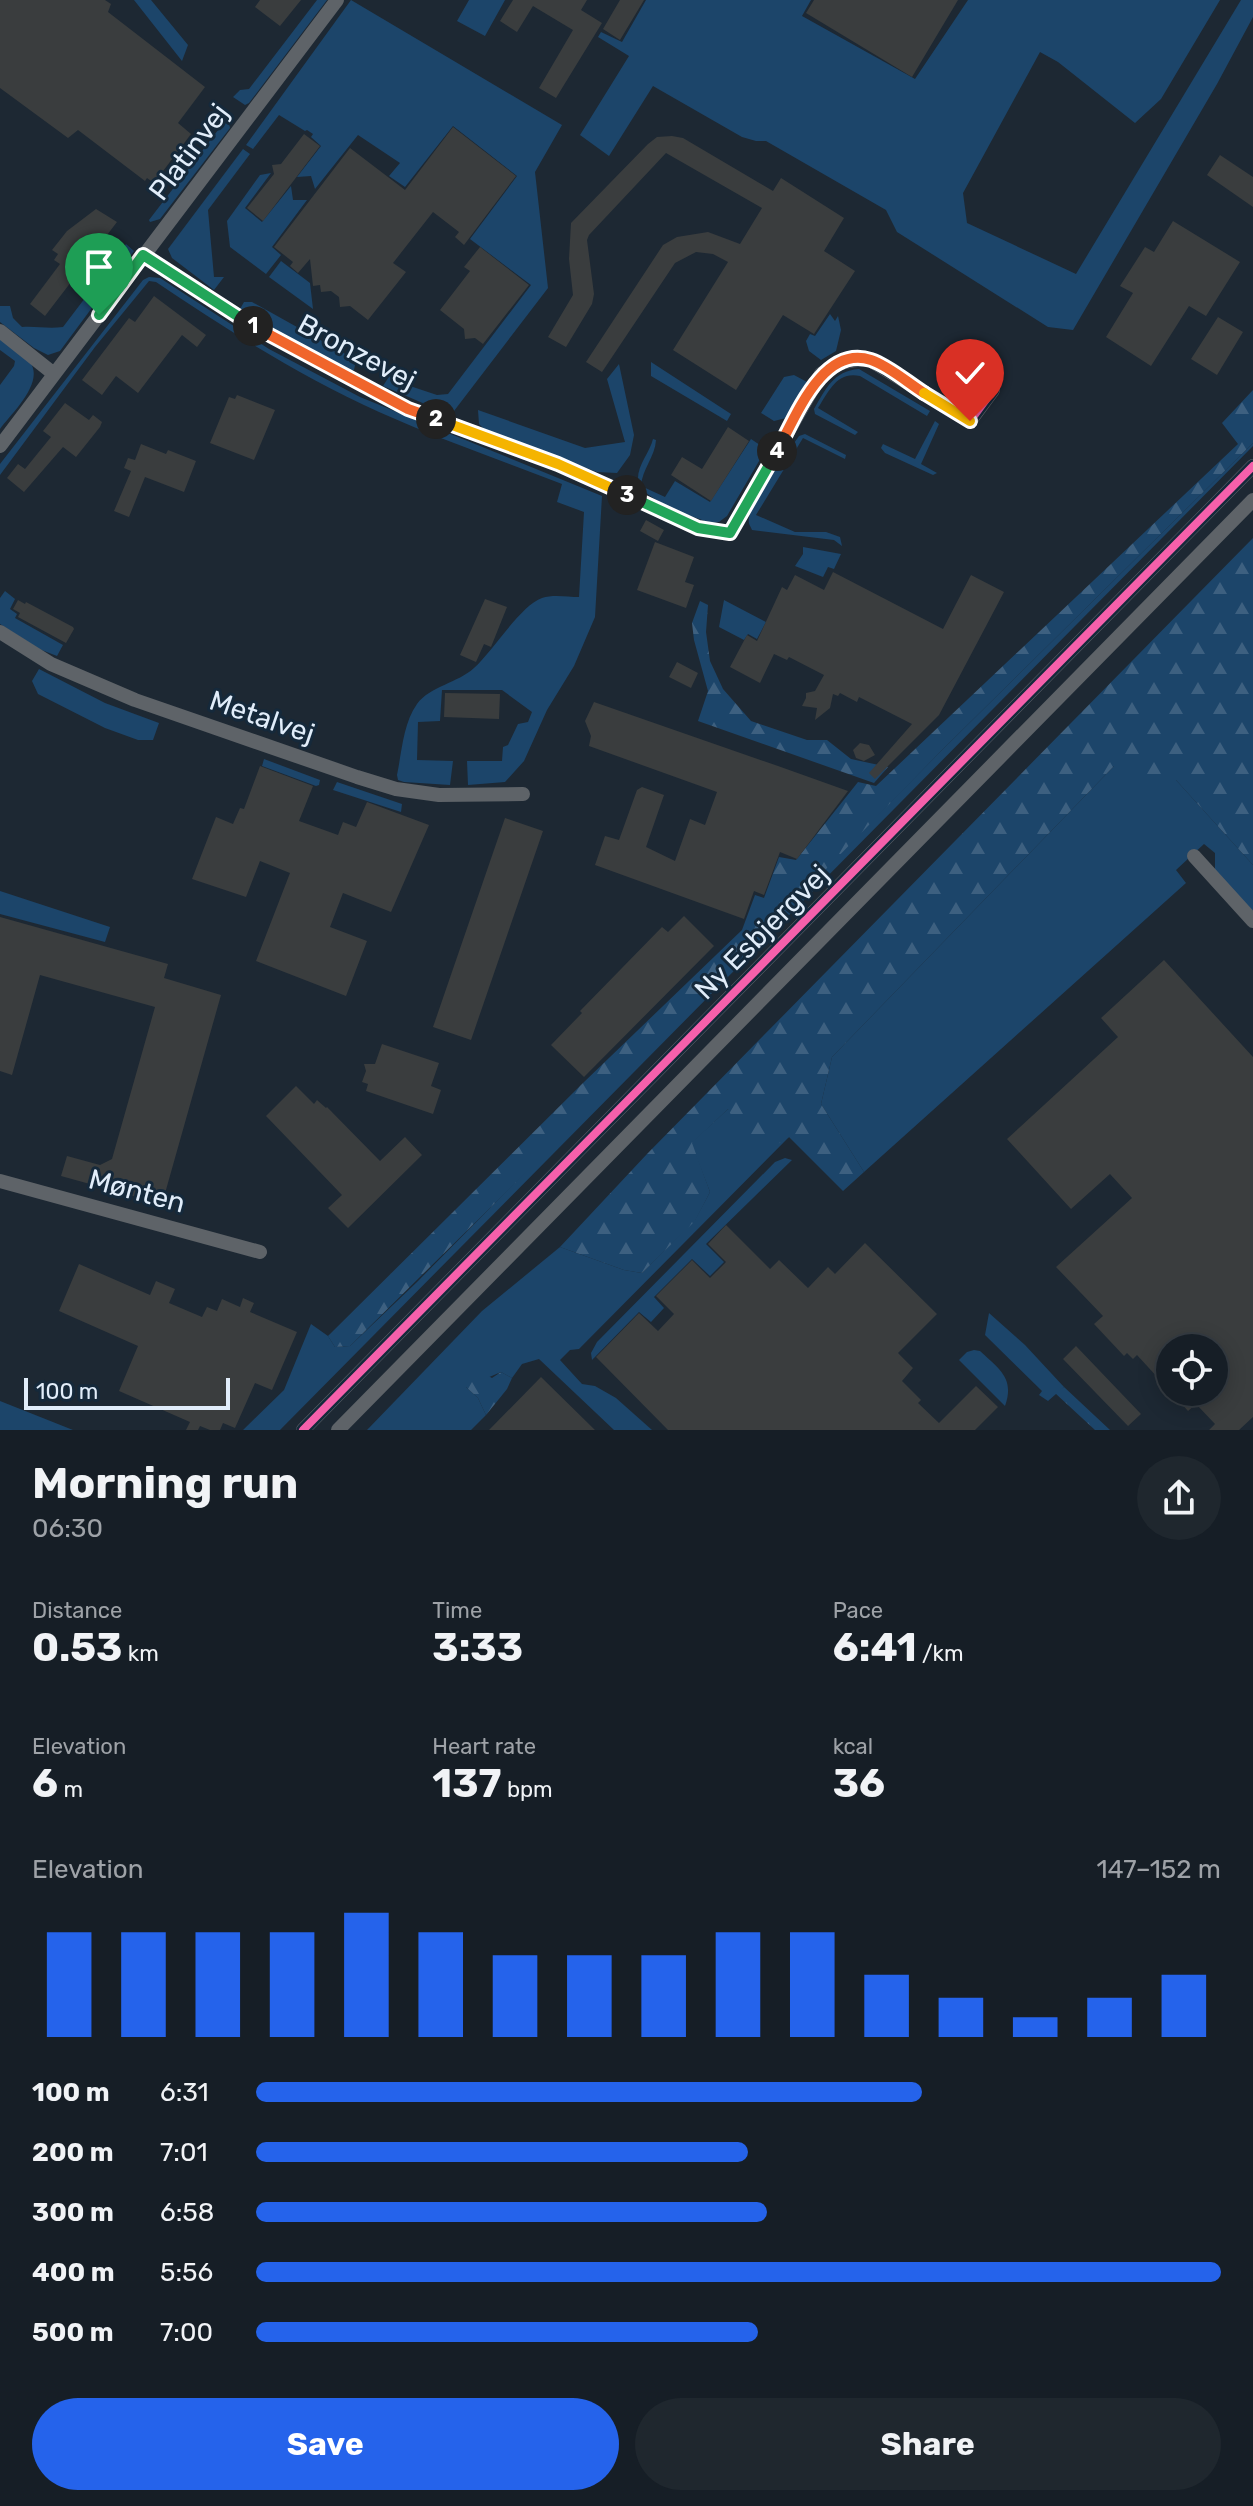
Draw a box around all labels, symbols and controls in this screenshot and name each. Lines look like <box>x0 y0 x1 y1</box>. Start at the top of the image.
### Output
street label: Platinvej <box>142 97 236 207</box>
pin <box>65 233 133 315</box>
icon: arrive <box>77 245 121 289</box>
pin: 1 <box>233 306 273 346</box>
street label: Bronzevej <box>292 307 422 397</box>
text: 1 <box>248 312 258 339</box>
pin <box>936 339 1004 421</box>
icon: check <box>948 351 992 395</box>
pin: 2 <box>416 399 456 439</box>
text: 2 <box>429 405 443 432</box>
pin: 4 <box>757 431 797 471</box>
text: 4 <box>769 437 785 464</box>
pin: 3 <box>607 475 647 515</box>
text: 3 <box>620 481 634 508</box>
street label: Metalvej <box>205 684 319 750</box>
street label: Ny Esbjergvej <box>688 858 836 1006</box>
street label: Mønten <box>85 1162 189 1220</box>
map controls <box>1156 1334 1228 1406</box>
button: locate <box>1156 1334 1228 1406</box>
scale bar <box>24 1374 230 1410</box>
text: 100 m <box>36 1378 98 1405</box>
button: share <box>1137 1456 1221 1540</box>
text: Morning run <box>32 1457 298 1509</box>
text: 06:30 <box>32 1513 103 1544</box>
text: Distance <box>32 1597 122 1624</box>
text: Time <box>432 1597 482 1624</box>
text: Pace <box>833 1597 883 1624</box>
text: 0.53 <box>32 1624 122 1671</box>
text: 3:33 <box>432 1624 523 1671</box>
text: 6:41 <box>833 1624 917 1671</box>
text: km <box>122 1640 159 1667</box>
text: /km <box>917 1640 964 1667</box>
text: Elevation <box>32 1733 126 1760</box>
text: Heart rate <box>432 1733 536 1760</box>
text: kcal <box>833 1733 873 1760</box>
text: 6 <box>32 1760 58 1807</box>
text: 137 <box>432 1760 502 1807</box>
text: 36 <box>833 1760 885 1807</box>
text: m <box>58 1776 83 1803</box>
text: bpm <box>502 1776 553 1803</box>
text: Elevation <box>32 1854 143 1885</box>
text: 147–152 m <box>1096 1854 1221 1885</box>
text: 100 m <box>32 2077 110 2108</box>
text: 6:31 <box>160 2077 209 2108</box>
text: 200 m <box>32 2137 114 2168</box>
text: 7:01 <box>160 2137 208 2168</box>
text: 300 m <box>32 2197 114 2228</box>
text: 6:58 <box>160 2197 214 2228</box>
text: 400 m <box>32 2257 114 2288</box>
text: 5:56 <box>160 2257 213 2288</box>
text: 500 m <box>32 2317 114 2348</box>
text: 7:00 <box>160 2317 213 2348</box>
button: Save <box>32 2398 619 2490</box>
button: Share <box>635 2398 1221 2490</box>

